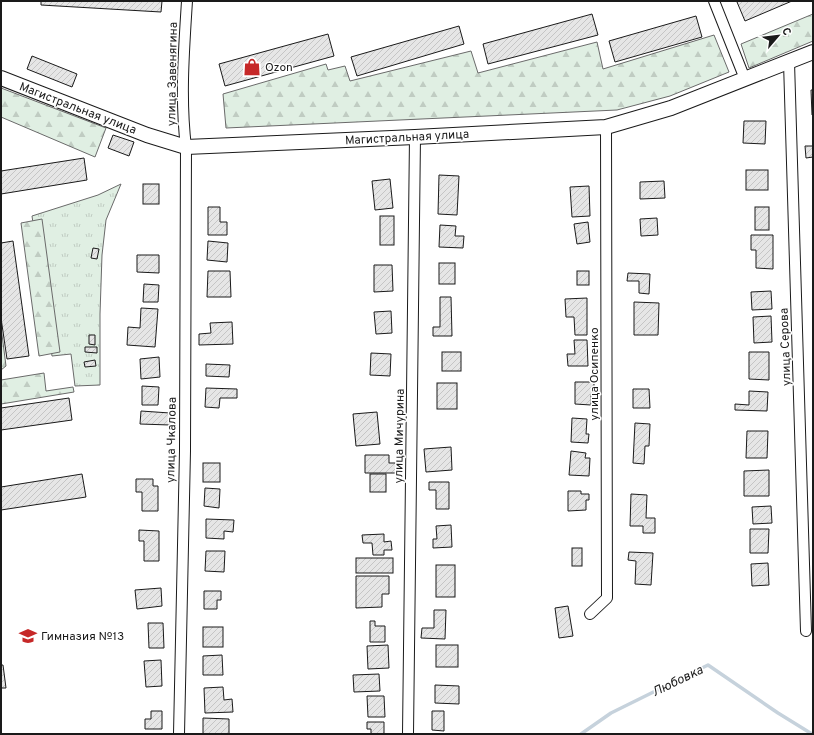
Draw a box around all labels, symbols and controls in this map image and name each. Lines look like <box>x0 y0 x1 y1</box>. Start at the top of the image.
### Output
north arrow <box>758 16 798 56</box>
street label: улица Завенягина <box>164 22 182 126</box>
text: С <box>778 25 794 38</box>
shop icon: Ozon <box>242 57 262 77</box>
place label: Ozon <box>265 60 293 76</box>
street label: Магистральная улица <box>17 79 139 139</box>
street label: Магистральная улица <box>345 127 470 149</box>
street label: улица Серова <box>777 308 795 386</box>
street label: улица Осипенко <box>587 327 603 421</box>
street label: улица Мичурина <box>391 388 409 484</box>
street label: улица Чкалова <box>163 397 181 483</box>
school or university icon: Гимназия №13 <box>18 626 38 646</box>
place label: Гимназия №13 <box>41 629 124 645</box>
water label: Любовка <box>650 662 706 701</box>

